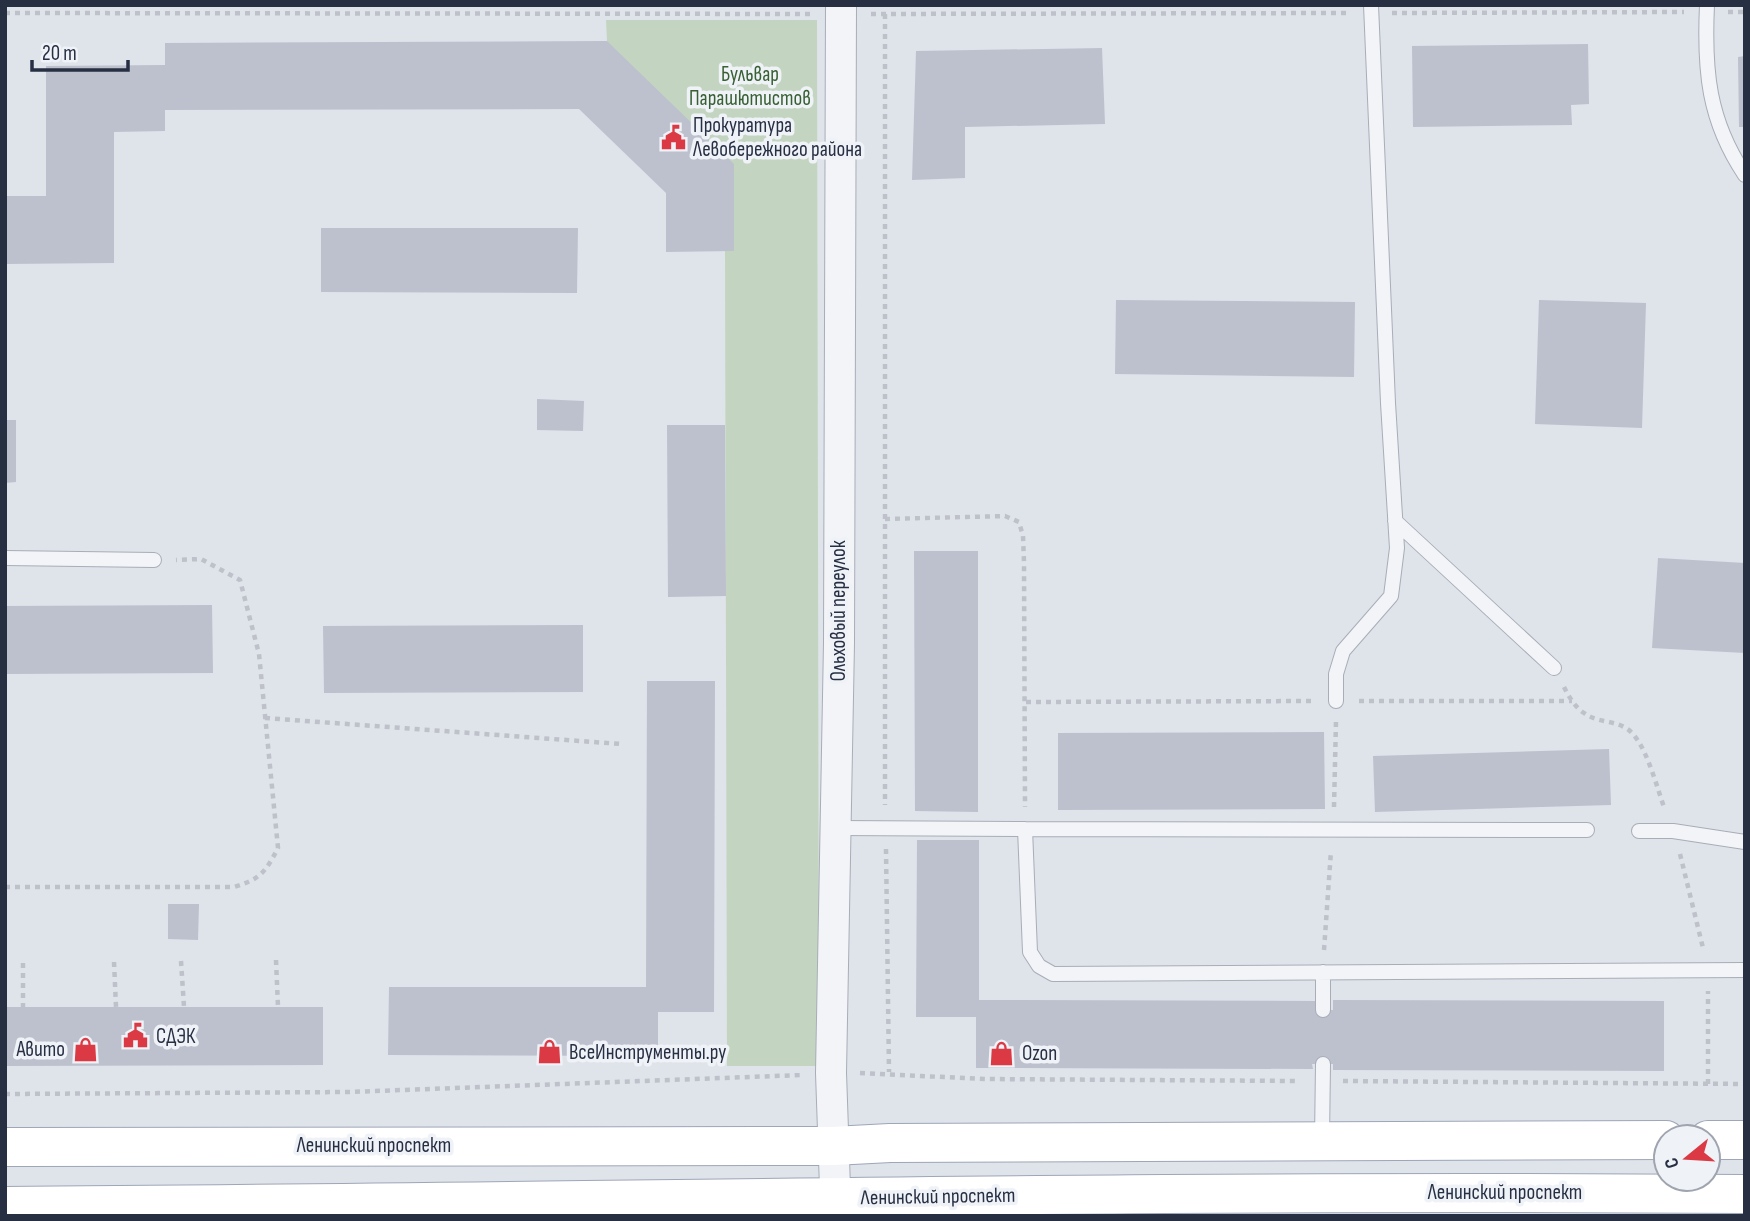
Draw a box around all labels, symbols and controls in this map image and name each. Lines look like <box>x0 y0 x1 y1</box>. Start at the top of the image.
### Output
scale bar <box>32 28 128 72</box>
text: 20 m <box>42 41 77 66</box>
park label: Бульвар Парашютистов <box>689 62 811 111</box>
place label: Прокуратура Левобережного района <box>692 113 862 162</box>
public building icon: Прокуратура Левобережного района <box>659 123 687 151</box>
street label: Ольховый переулок <box>826 540 851 682</box>
public building icon: СДЭК <box>122 1022 150 1050</box>
place label: СДЭК <box>156 1024 196 1049</box>
shop icon: Авито <box>71 1035 99 1063</box>
place label: Авито <box>16 1037 65 1062</box>
shop icon: ВсеИнструменты.ру <box>535 1038 563 1066</box>
shop icon: Ozon <box>988 1039 1016 1067</box>
place label: ВсеИнструменты.ру <box>569 1040 726 1065</box>
place label: Ozon <box>1022 1041 1057 1066</box>
north arrow <box>1652 1123 1722 1193</box>
street label: Ленинский проспект <box>296 1133 451 1158</box>
text: С <box>1660 1154 1685 1171</box>
street label: Ленинский проспект <box>1427 1180 1582 1205</box>
street label: Ленинский проспект <box>859 1183 1016 1210</box>

